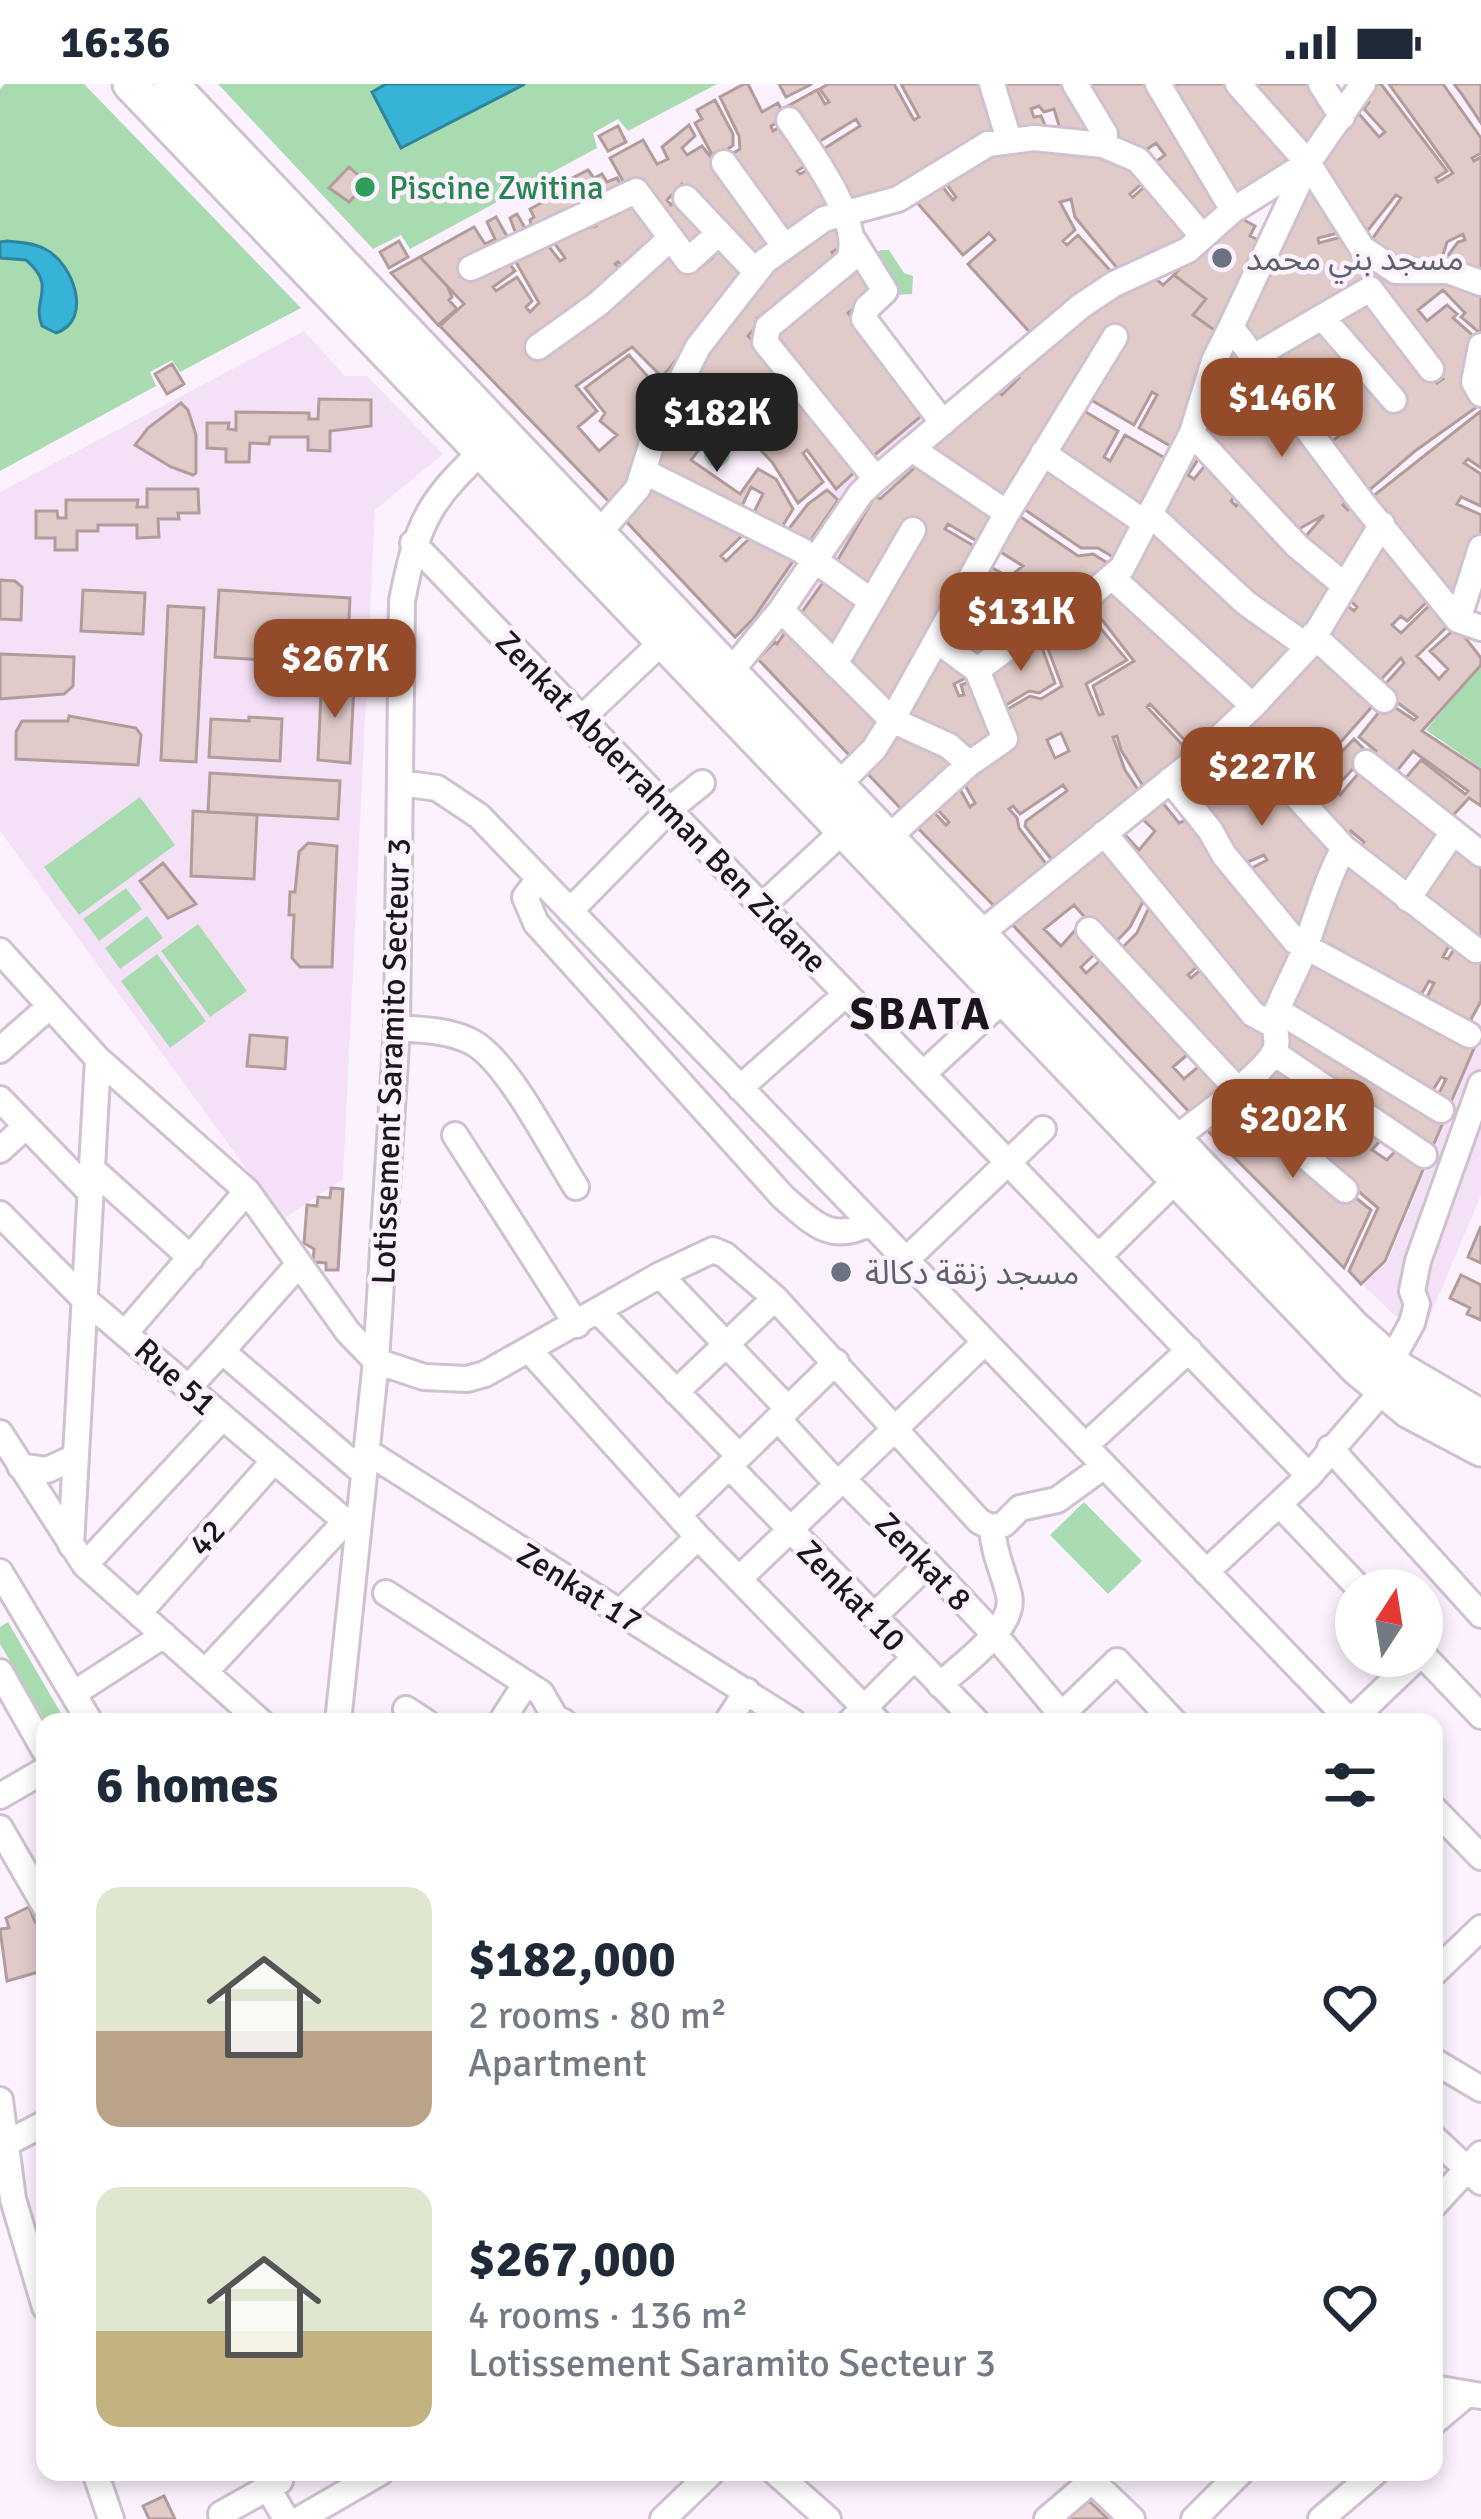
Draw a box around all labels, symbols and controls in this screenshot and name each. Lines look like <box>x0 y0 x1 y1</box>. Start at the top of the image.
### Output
text: 16:36 <box>60 15 170 70</box>
place label: Piscine Zwitina <box>389 168 604 209</box>
marker: Piscine Zwitina <box>352 174 378 200</box>
place label: مسجد بني محمد <box>1246 239 1464 284</box>
marker: مسجد بني محمد <box>1209 245 1235 271</box>
pin: $146K <box>1198 358 1366 460</box>
pin: $182K <box>633 373 801 475</box>
text: $146K <box>1228 373 1336 421</box>
text: $182K <box>663 388 771 436</box>
pin: $131K <box>937 572 1105 674</box>
text: $131K <box>967 587 1075 635</box>
pin: $267K <box>251 619 419 721</box>
street label: Zenkat Abderrahman Ben Zidane <box>486 622 836 982</box>
text: $267K <box>281 634 389 682</box>
pin: $227K <box>1178 727 1346 829</box>
text: $227K <box>1208 742 1316 790</box>
street label: Lotissement Saramito Secteur 3 <box>363 837 420 1285</box>
district label: SBATA <box>850 987 992 1042</box>
pin: $202K <box>1209 1079 1377 1181</box>
text: $202K <box>1239 1094 1347 1142</box>
place label: مسجد زنقة دكالة <box>865 1253 1079 1294</box>
marker: مسجد زنقة دكالة <box>828 1259 854 1285</box>
street label: Rue 51 <box>125 1330 225 1425</box>
street label: Zenkat 8 <box>866 1504 980 1620</box>
street label: 42 <box>180 1511 234 1565</box>
street label: Zenkat 10 <box>788 1532 914 1660</box>
street label: Zenkat 17 <box>509 1534 649 1643</box>
north arrow <box>1335 1569 1443 1677</box>
map controls <box>1335 1569 1443 1677</box>
icon: filters <box>1317 1752 1383 1818</box>
text: 6 homes <box>96 1754 278 1817</box>
text: $182,000 <box>468 1928 676 1991</box>
icon: home <box>192 1935 336 2079</box>
icon: heart <box>1317 1974 1383 2040</box>
text: 2 rooms · 80 m² <box>468 1991 727 2039</box>
text: Apartment <box>468 2039 647 2087</box>
text: $267,000 <box>468 2228 676 2291</box>
icon: home <box>192 2235 336 2379</box>
icon: heart <box>1317 2274 1383 2340</box>
text: 4 rooms · 136 m² <box>468 2291 748 2339</box>
text: Lotissement Saramito Secteur 3 <box>468 2339 996 2387</box>

